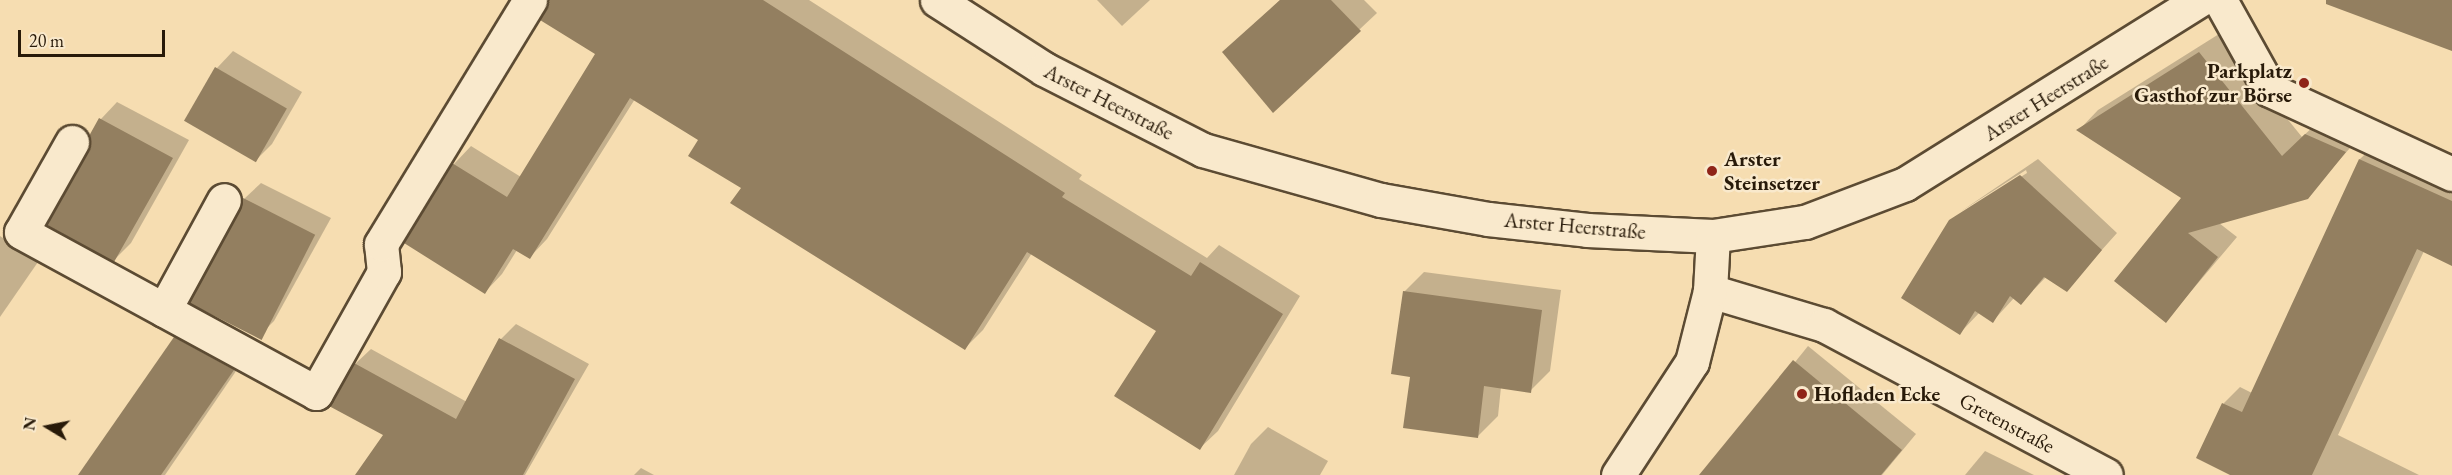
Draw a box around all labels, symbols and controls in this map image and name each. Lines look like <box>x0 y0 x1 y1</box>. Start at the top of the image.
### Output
scale bar <box>21 18 168 56</box>
text: 20 m <box>29 29 64 52</box>
street label: Arster Heerstraße <box>1979 50 2113 146</box>
place label: Parkplatz Gasthof zur Börse <box>2134 58 2292 108</box>
street label: Arster Heerstraße <box>1040 59 1178 145</box>
marker: Parkplatz Gasthof zur Börse <box>2297 76 2311 90</box>
place label: Arster Steinsetzer <box>1724 146 1820 196</box>
marker: Arster Steinsetzer <box>1705 164 1719 178</box>
street label: Arster Heerstraße <box>1503 207 1647 245</box>
place label: Hofladen Ecke <box>1814 381 1940 407</box>
marker: Hofladen Ecke <box>1795 387 1809 401</box>
street label: Gretenstraße <box>1955 387 2059 459</box>
north arrow <box>18 397 78 457</box>
text: N <box>18 416 41 432</box>

